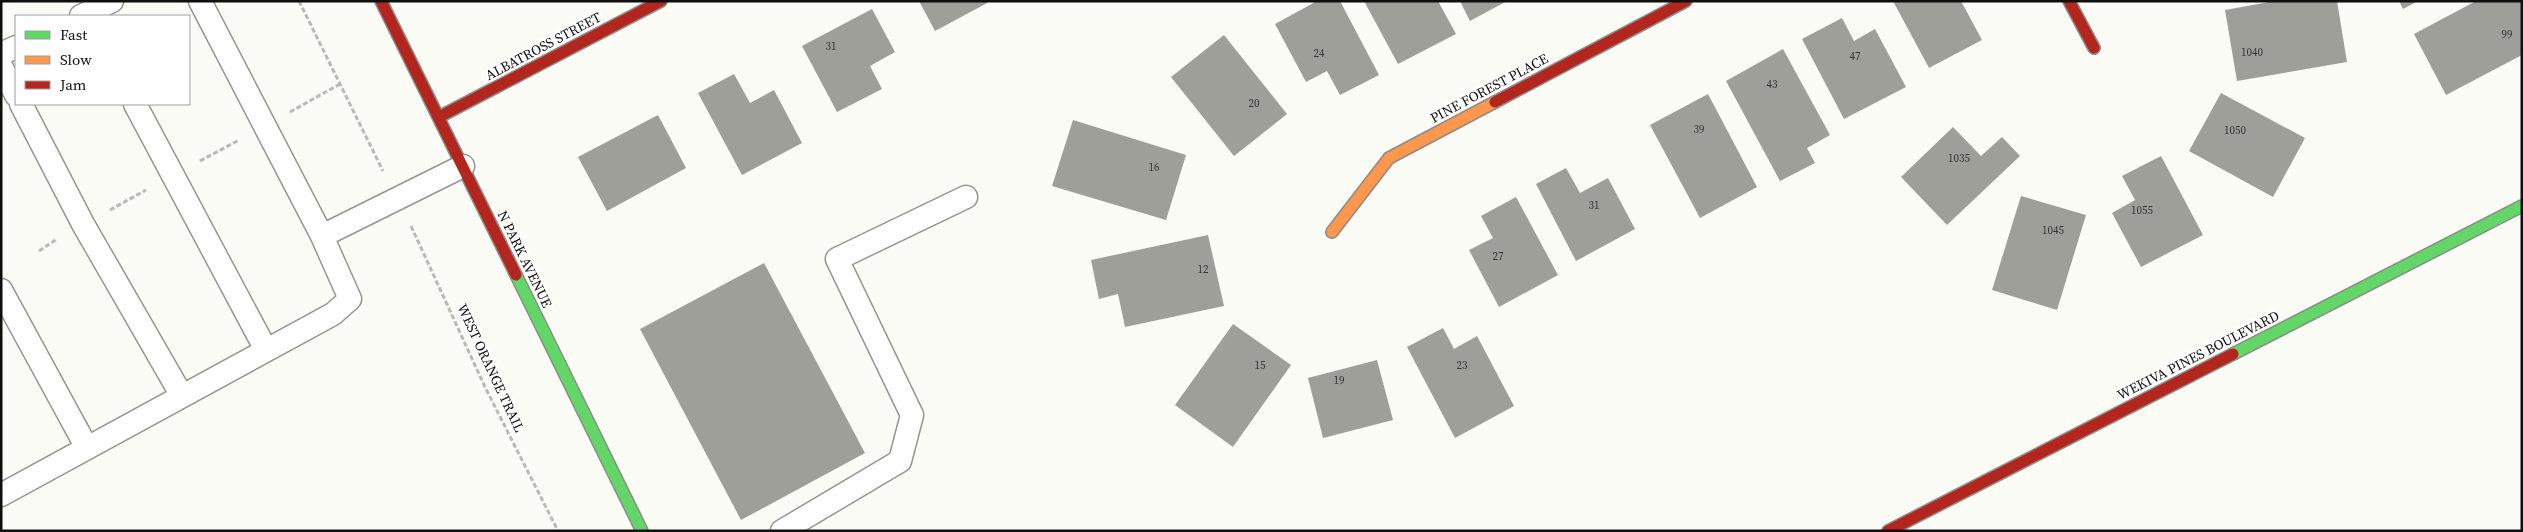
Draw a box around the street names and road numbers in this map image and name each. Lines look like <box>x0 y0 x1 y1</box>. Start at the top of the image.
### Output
street label: ALBATROSS STREET <box>482 7 605 85</box>
street label: PINE FOREST PLACE <box>1426 48 1552 128</box>
street label: N PARK AVENUE <box>493 207 557 311</box>
street label: WEST ORANGE TRAIL <box>452 301 530 435</box>
street label: WEKIVA PINES BOULEVARD <box>2113 305 2283 405</box>

